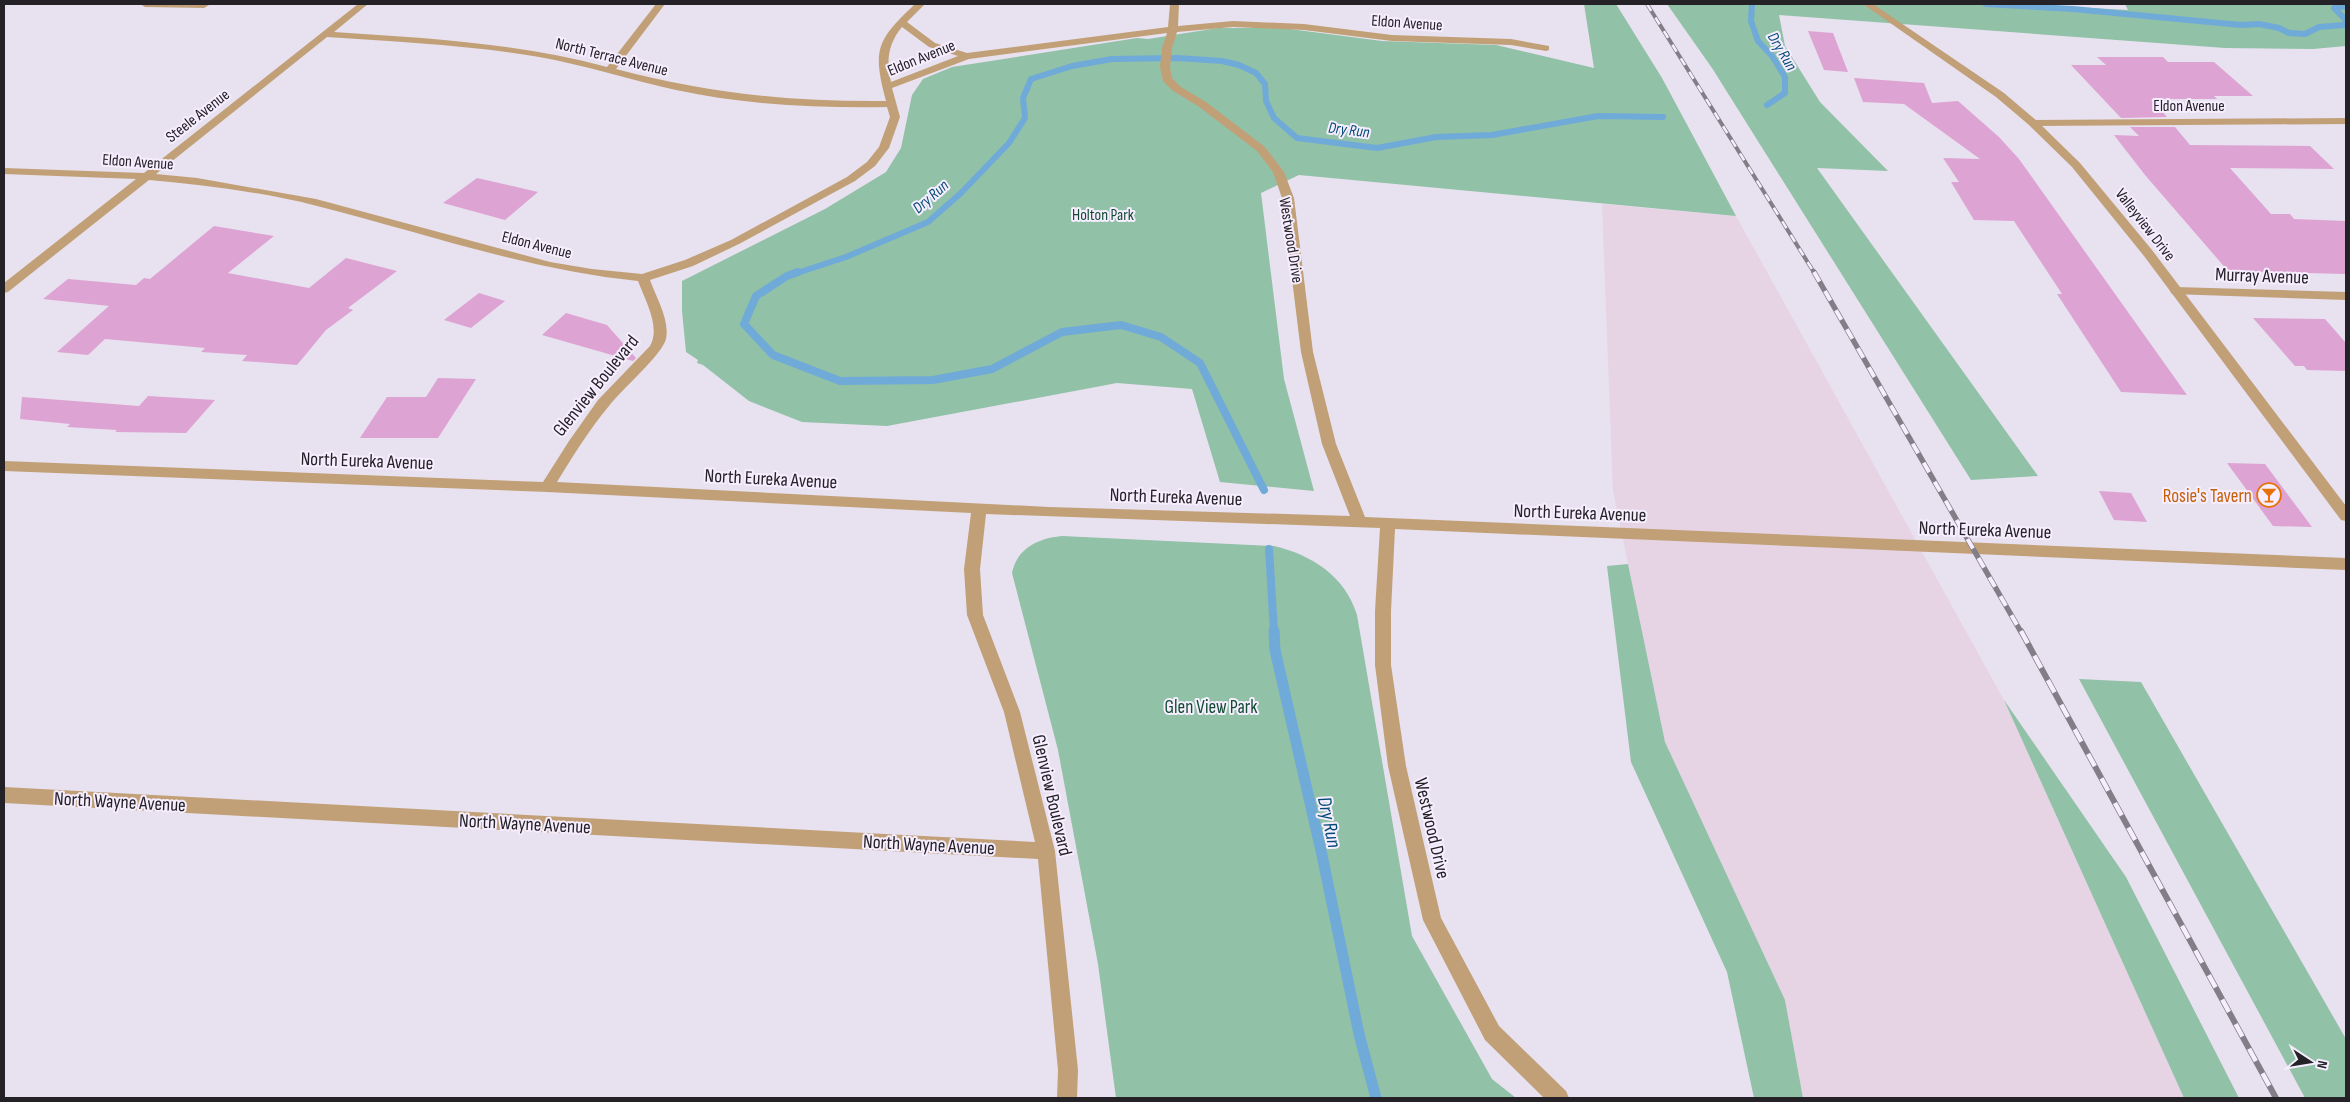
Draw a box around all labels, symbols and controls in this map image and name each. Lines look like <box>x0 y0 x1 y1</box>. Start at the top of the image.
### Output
street label: Eldon Avenue <box>1371 12 1443 35</box>
water label: Dry Run <box>1763 29 1801 75</box>
street label: North Terrace Avenue <box>553 34 670 81</box>
street label: Eldon Avenue <box>885 36 958 81</box>
street label: Steele Avenue <box>162 85 234 147</box>
street label: Eldon Avenue <box>2153 97 2225 116</box>
water label: Dry Run <box>1327 119 1371 142</box>
street label: Eldon Avenue <box>102 151 174 174</box>
water label: Dry Run <box>909 176 953 218</box>
street label: Valleyview Drive <box>2111 185 2179 265</box>
street label: Westwood Drive <box>1274 196 1307 284</box>
park label: Holton Park <box>1072 206 1134 225</box>
street label: Eldon Avenue <box>500 228 574 263</box>
street label: Murray Avenue <box>2215 263 2309 290</box>
street label: Glenview Boulevard <box>548 331 644 441</box>
street label: North Eureka Avenue <box>300 448 434 475</box>
street label: North Eureka Avenue <box>704 465 838 494</box>
bar icon: Rosie's Tavern <box>2256 482 2282 508</box>
street label: North Eureka Avenue <box>1109 484 1243 511</box>
place label: Rosie's Tavern <box>2163 485 2252 508</box>
street label: North Eureka Avenue <box>1513 500 1647 527</box>
street label: North Eureka Avenue <box>1918 517 2052 544</box>
park label: Glen View Park <box>1165 696 1258 719</box>
street label: Glenview Boulevard <box>1026 732 1077 858</box>
street label: Westwood Drive <box>1409 776 1454 881</box>
street label: North Wayne Avenue <box>53 788 186 817</box>
water label: Dry Run <box>1312 794 1346 850</box>
street label: North Wayne Avenue <box>458 810 591 839</box>
street label: North Wayne Avenue <box>862 831 995 860</box>
north arrow <box>2285 1037 2335 1087</box>
text: N <box>2313 1059 2331 1070</box>

